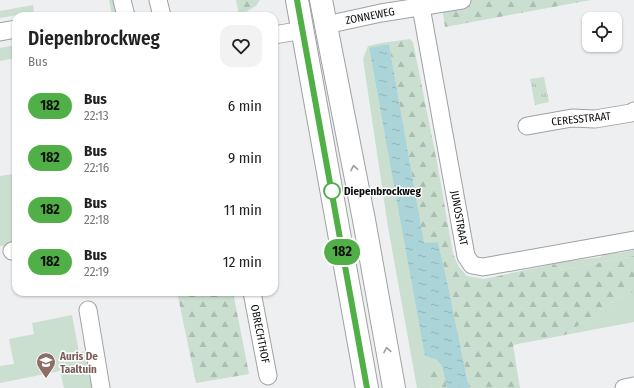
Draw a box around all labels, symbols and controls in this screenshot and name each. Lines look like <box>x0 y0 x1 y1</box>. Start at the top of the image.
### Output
street label: ZONNEWEG <box>344 5 396 27</box>
map controls <box>582 12 622 52</box>
button: locate <box>582 12 622 52</box>
button: heart <box>220 25 262 67</box>
text: Diepenbrockweg <box>28 27 160 50</box>
text: Bus <box>28 54 47 69</box>
text: Bus <box>84 90 107 108</box>
text: 182 <box>40 97 60 114</box>
text: 6 min <box>228 97 262 115</box>
text: 22:13 <box>84 108 109 123</box>
street label: CERESSTRAAT <box>551 109 612 129</box>
text: Bus <box>84 142 107 160</box>
text: 182 <box>40 149 60 166</box>
text: 9 min <box>228 149 262 167</box>
text: 22:16 <box>84 160 109 175</box>
one-way arrow <box>350 165 358 171</box>
marker: Diepenbrockweg <box>323 182 341 200</box>
place label: Diepenbrockweg <box>344 185 421 198</box>
street label: JUNOSTRAAT <box>448 190 470 247</box>
text: Bus <box>84 194 107 212</box>
text: 182 <box>40 201 60 218</box>
text: 11 min <box>224 201 262 219</box>
text: 22:18 <box>84 212 109 227</box>
line badge: 182 <box>319 239 365 265</box>
text: 182 <box>332 243 352 260</box>
text: Bus <box>84 246 107 264</box>
text: 182 <box>40 253 60 270</box>
text: 12 min <box>223 253 262 271</box>
text: 22:19 <box>84 264 109 279</box>
street label: OBRECHTHOF <box>248 303 272 365</box>
one-way arrow <box>384 347 392 353</box>
place label: Auris De Taaltuin <box>59 350 98 376</box>
school or university icon: Auris De Taaltuin <box>35 351 57 379</box>

